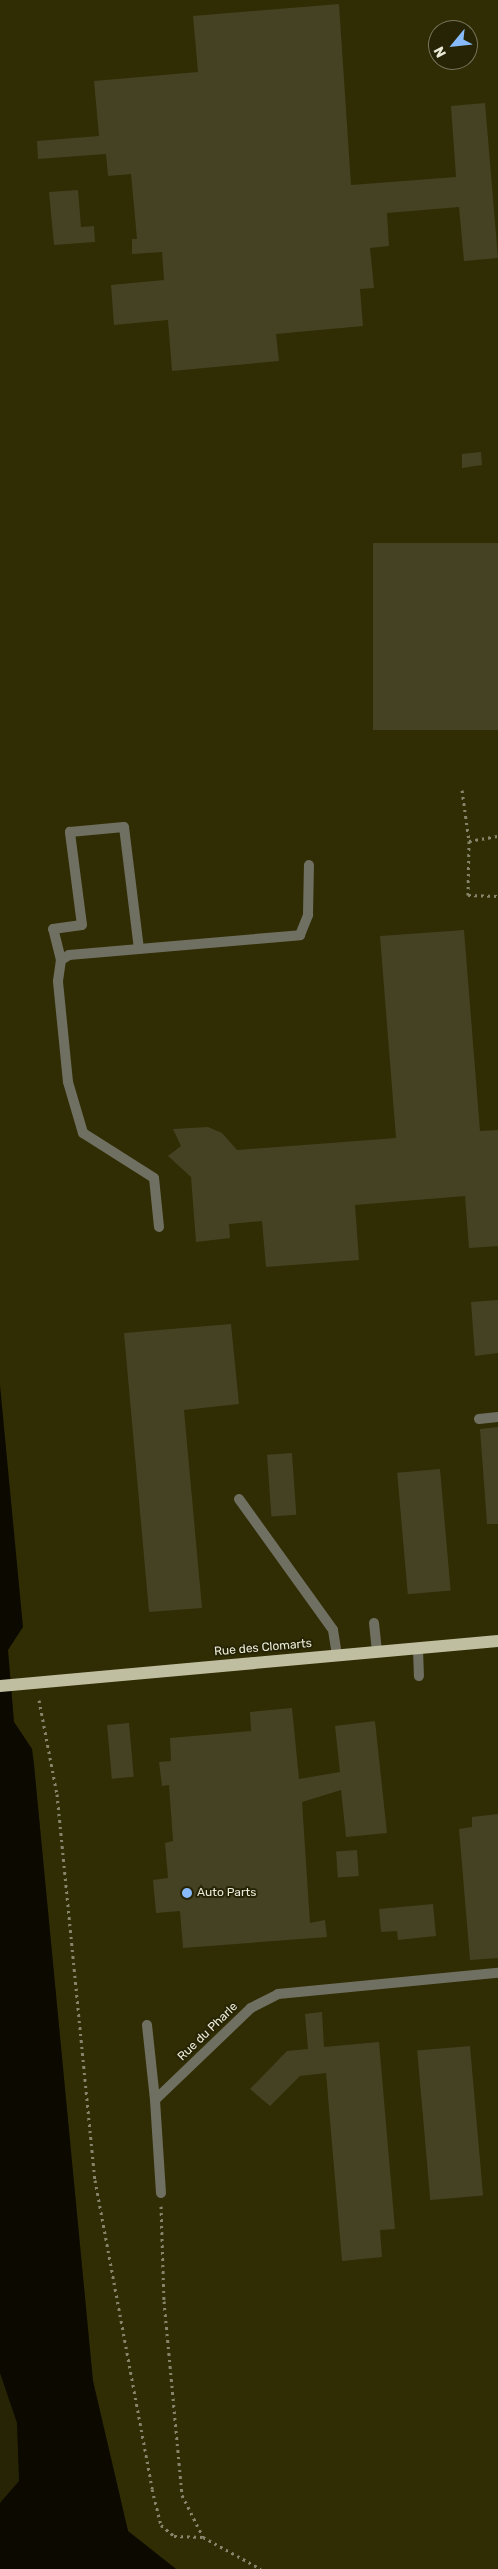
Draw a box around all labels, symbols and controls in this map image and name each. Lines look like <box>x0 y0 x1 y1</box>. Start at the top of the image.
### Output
north arrow <box>428 20 478 70</box>
text: N <box>430 43 450 60</box>
street label: Rue des Clomarts <box>213 1637 313 1659</box>
place label: Auto Parts <box>197 1886 256 1900</box>
marker: Auto Parts <box>181 1887 193 1899</box>
street label: Rue du Pharle <box>175 2000 241 2064</box>

